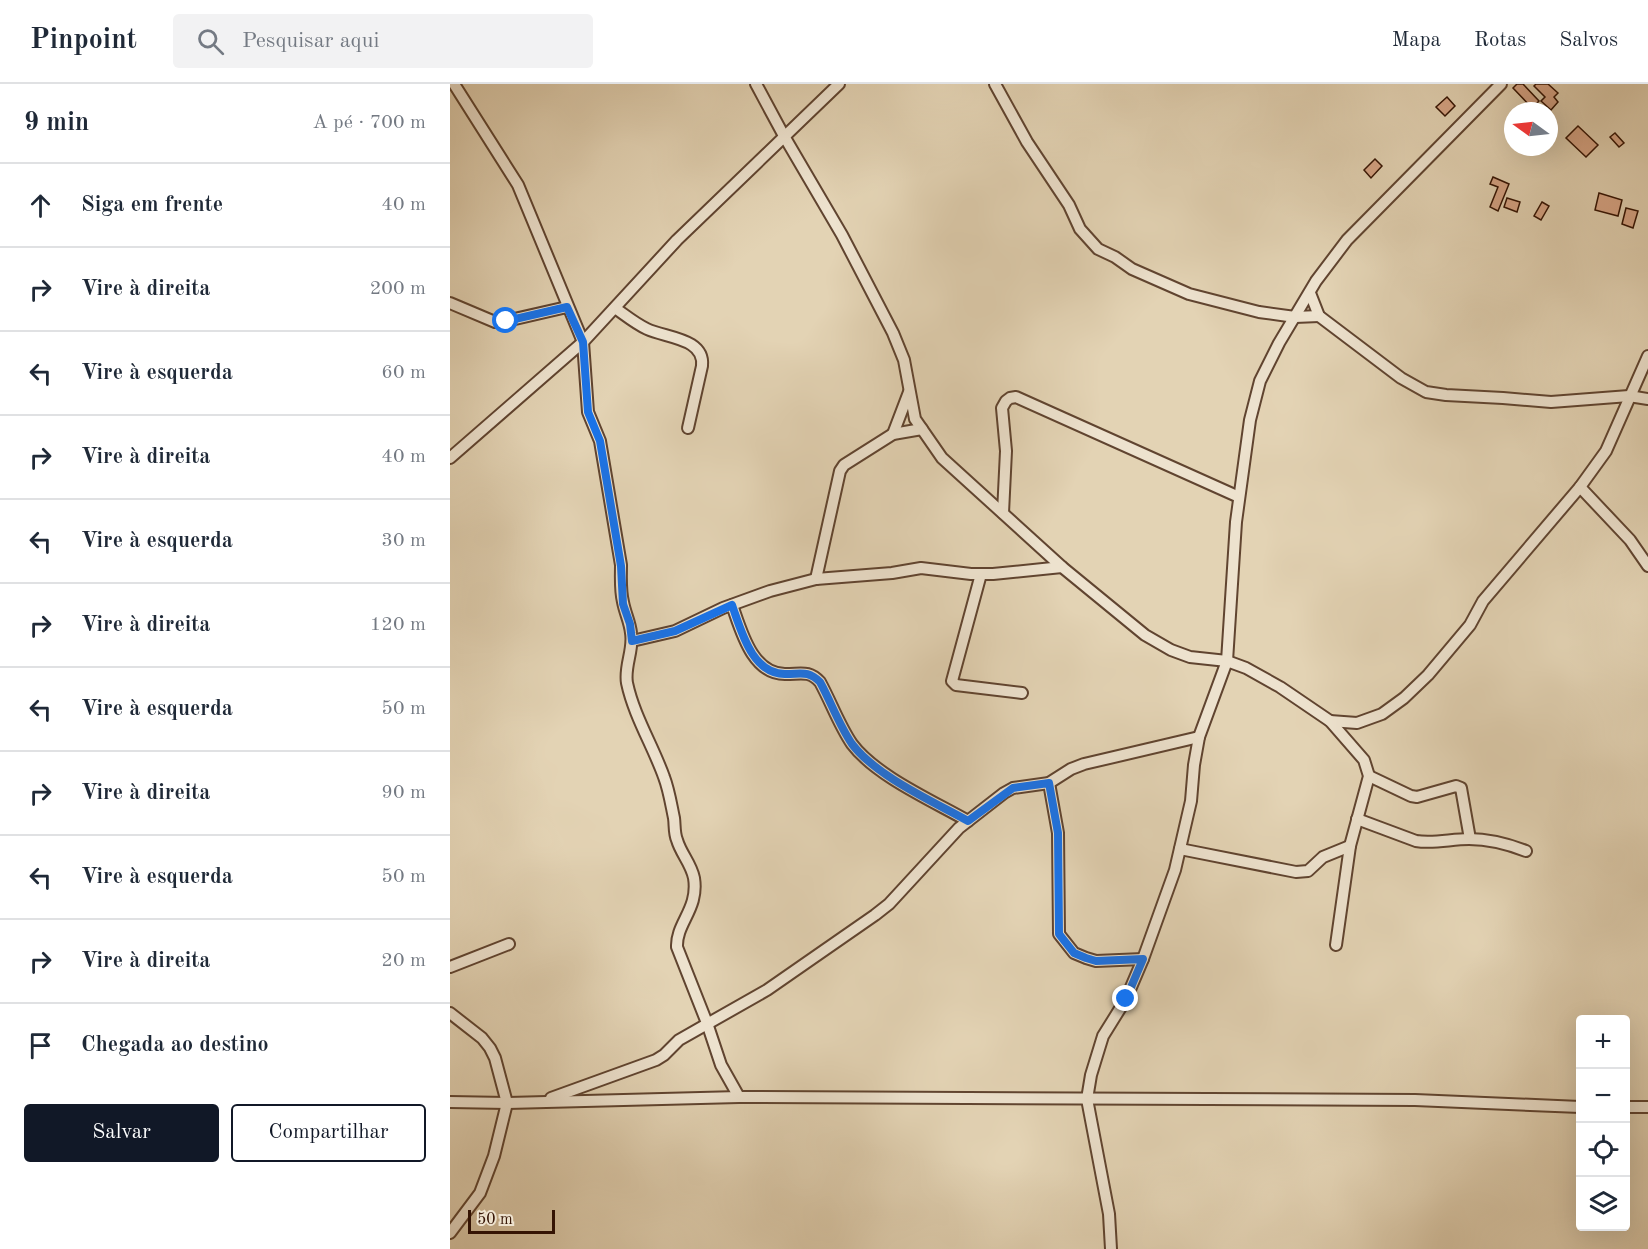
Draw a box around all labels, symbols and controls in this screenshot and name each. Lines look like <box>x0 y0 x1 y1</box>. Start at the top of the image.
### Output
search box <box>173 14 593 68</box>
icon: search <box>194 25 227 58</box>
text: Pinpoint <box>30 27 137 55</box>
text: Pesquisar aqui <box>242 30 379 52</box>
text: Mapa <box>1392 30 1441 51</box>
text: Rotas <box>1474 30 1526 51</box>
text: Salvos <box>1559 30 1618 51</box>
north arrow <box>1504 102 1558 156</box>
text: 9 min <box>24 110 89 136</box>
text: A pé · 700 m <box>312 113 426 133</box>
icon: ahead <box>24 189 57 222</box>
text: Siga em frente <box>81 194 223 216</box>
text: 40 m <box>381 195 426 215</box>
icon: right <box>24 273 57 306</box>
text: Vire à direita <box>81 278 211 300</box>
text: 200 m <box>370 279 426 299</box>
route start <box>492 307 518 333</box>
icon: left <box>24 357 57 390</box>
text: Vire à esquerda <box>81 362 233 384</box>
text: 60 m <box>381 363 426 383</box>
icon: right <box>24 441 57 474</box>
text: Vire à direita <box>81 446 211 468</box>
text: 40 m <box>381 447 426 467</box>
icon: left <box>24 525 57 558</box>
text: Vire à esquerda <box>81 530 233 552</box>
text: 30 m <box>381 531 426 551</box>
icon: right <box>24 609 57 642</box>
text: Vire à direita <box>81 614 211 636</box>
text: 120 m <box>370 615 426 635</box>
icon: left <box>24 693 57 726</box>
text: Vire à esquerda <box>81 698 233 720</box>
text: 50 m <box>381 699 426 719</box>
icon: right <box>24 777 57 810</box>
text: Vire à direita <box>81 782 211 804</box>
text: 90 m <box>381 783 426 803</box>
icon: left <box>24 861 57 894</box>
text: Vire à esquerda <box>81 866 233 888</box>
text: 50 m <box>381 867 426 887</box>
icon: right <box>24 945 57 978</box>
text: Vire à direita <box>81 950 211 972</box>
text: 20 m <box>381 951 426 971</box>
route end <box>1112 985 1138 1011</box>
map controls <box>1576 1015 1630 1231</box>
button: + <box>1576 1015 1630 1069</box>
icon: arrive <box>24 1029 57 1062</box>
text: Chegada ao destino <box>81 1034 269 1056</box>
button: − <box>1576 1069 1630 1123</box>
button: Salvar <box>24 1104 219 1162</box>
button: Compartilhar <box>231 1104 426 1162</box>
button: locate <box>1576 1123 1630 1177</box>
button: layers <box>1576 1177 1630 1231</box>
scale bar <box>468 1207 555 1234</box>
text: 50 m <box>477 1212 513 1228</box>

